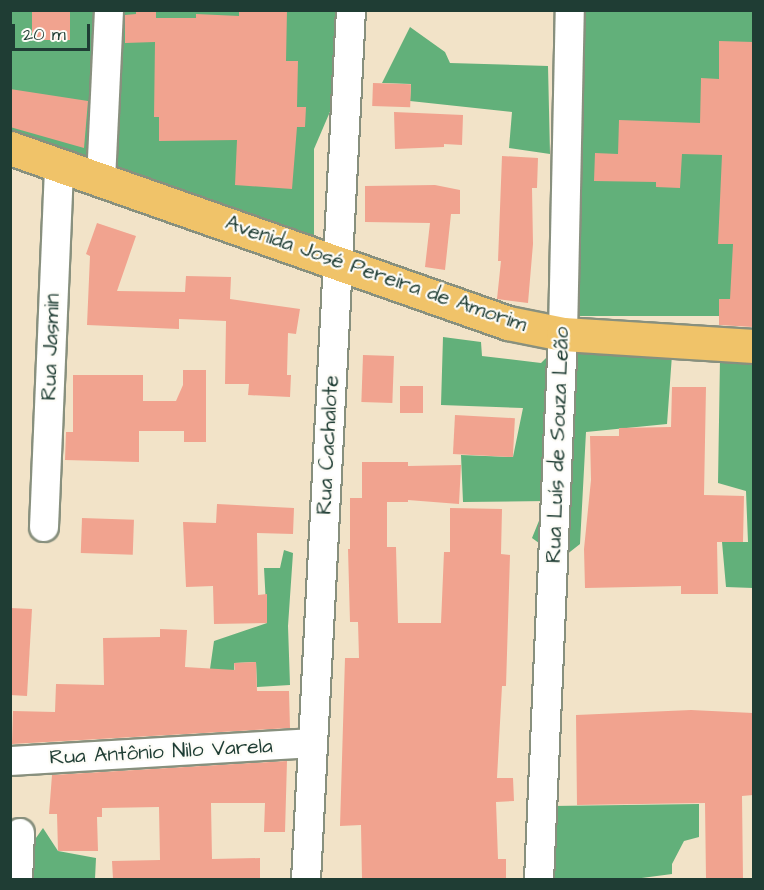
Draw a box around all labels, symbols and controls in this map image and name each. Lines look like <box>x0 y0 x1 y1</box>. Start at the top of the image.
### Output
scale bar <box>15 12 93 50</box>
text: 20 m <box>23 22 66 47</box>
street label: Avenida José Pereira de Amorim <box>222 210 530 338</box>
street label: Rua Jasmin <box>37 293 65 401</box>
street label: Rua Luís de Souza Leão <box>541 326 575 564</box>
street label: Rua Cachalote <box>312 375 344 515</box>
street label: Rua Antônio Nilo Varela <box>49 734 273 770</box>

